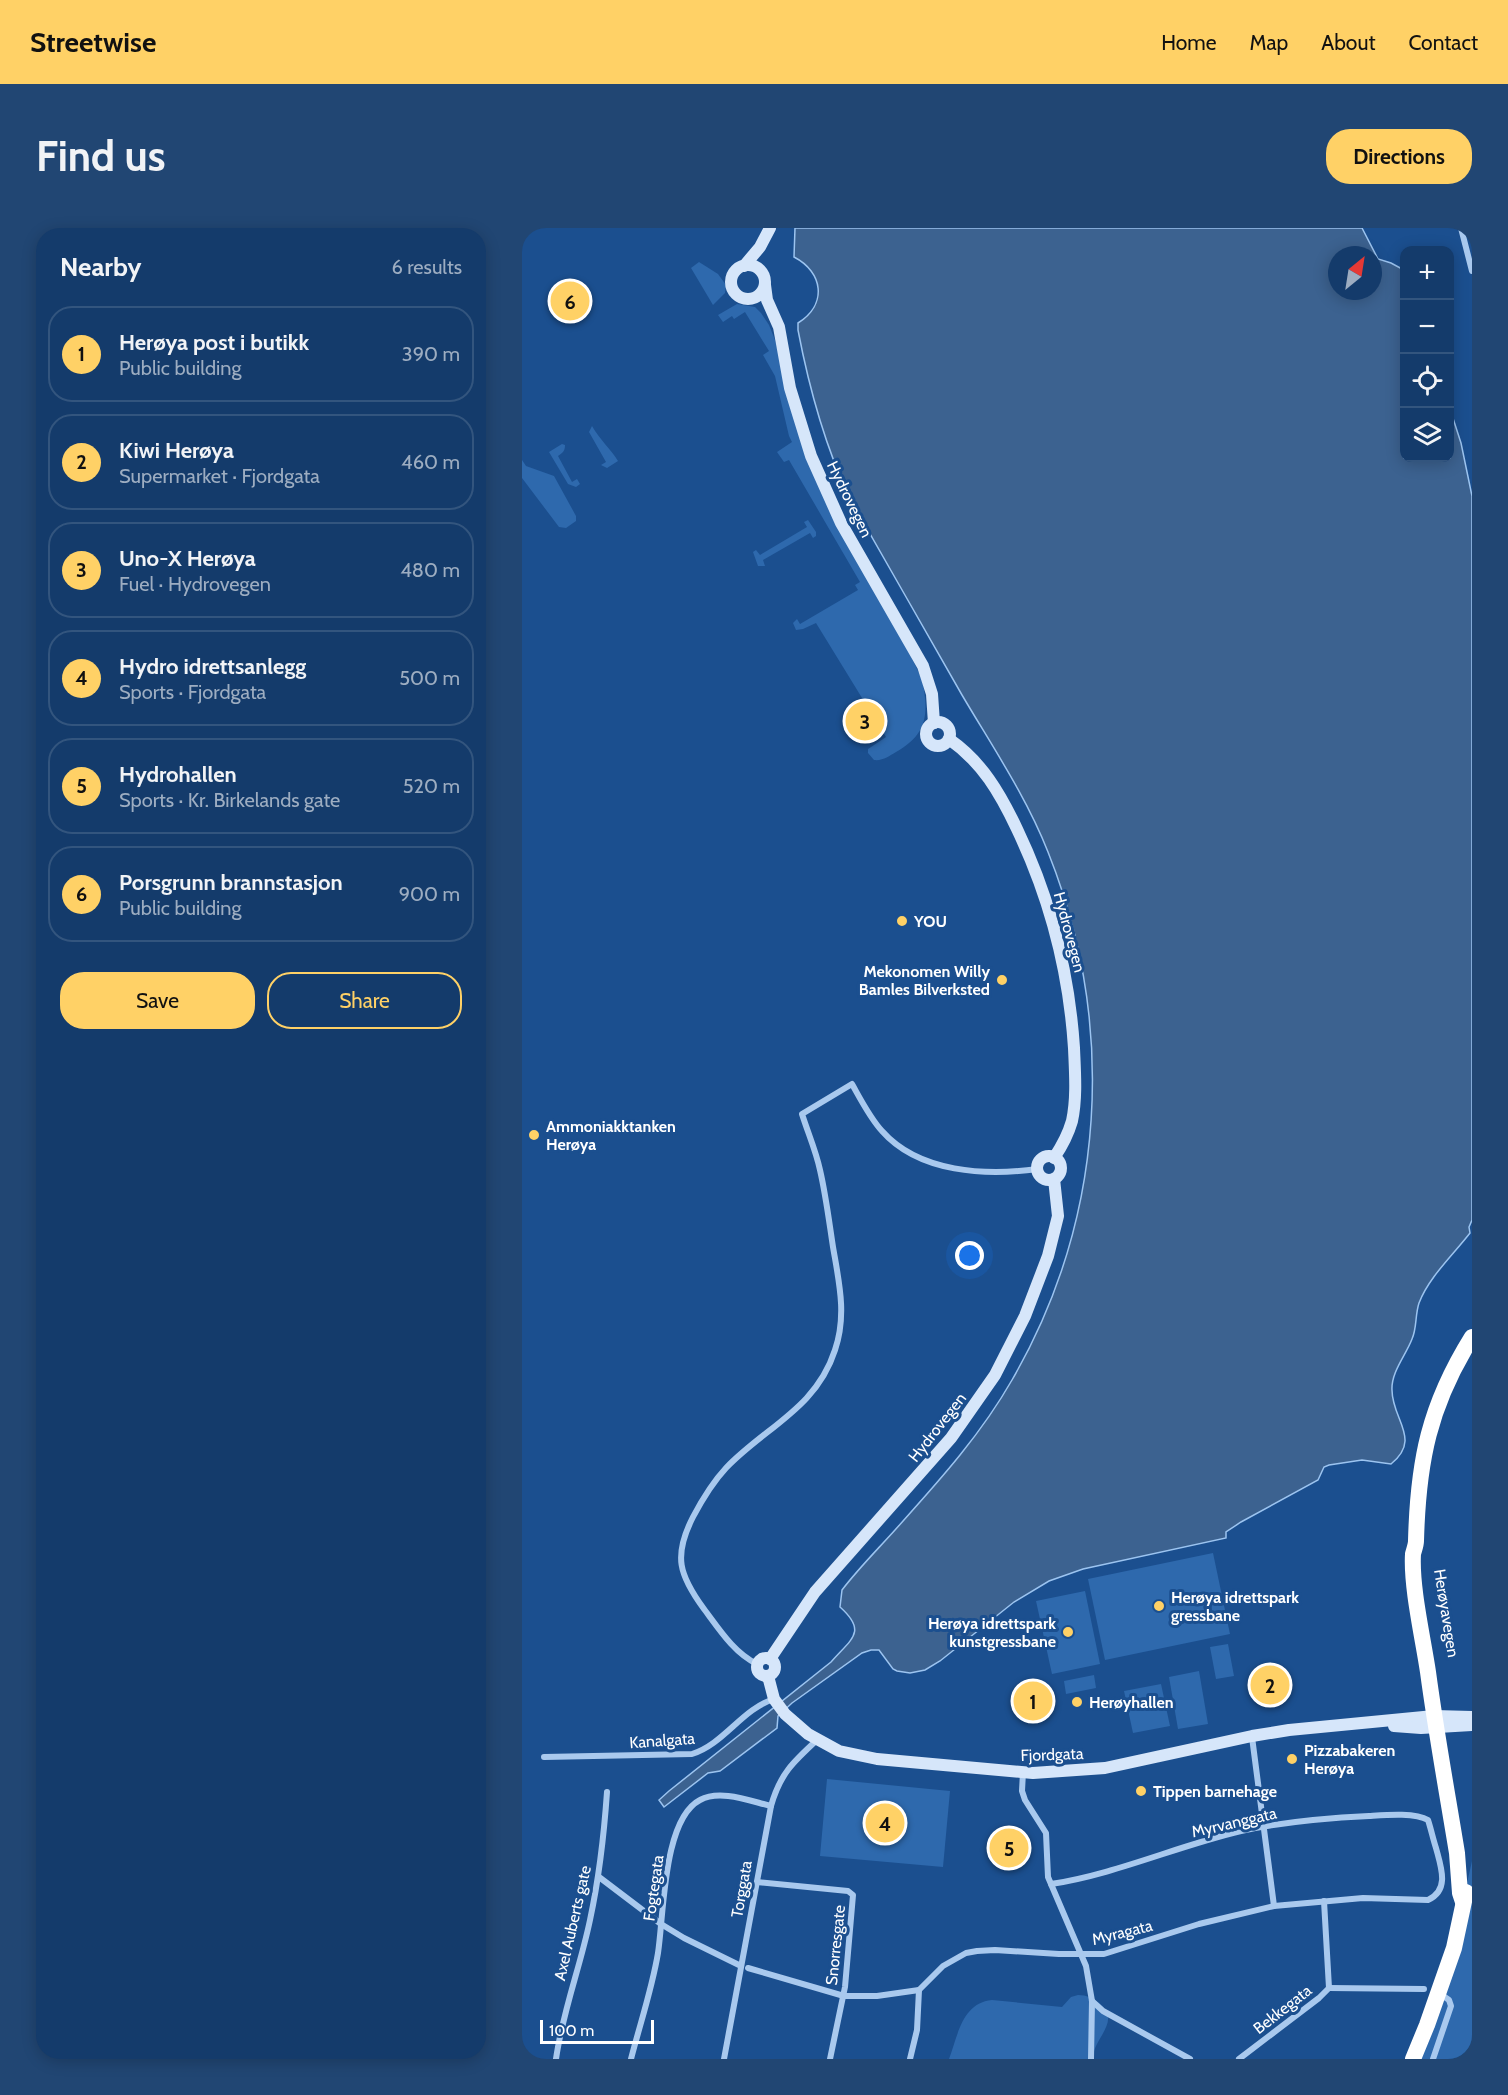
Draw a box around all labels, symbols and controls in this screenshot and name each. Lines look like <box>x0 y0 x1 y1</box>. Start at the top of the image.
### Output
text: Streetwise <box>30 25 156 59</box>
text: Home <box>1161 30 1217 55</box>
text: Map <box>1250 30 1288 55</box>
text: About <box>1321 30 1375 55</box>
text: Contact <box>1408 30 1478 55</box>
button: Directions <box>1326 129 1472 184</box>
text: Find us <box>36 130 165 182</box>
north arrow <box>1328 246 1382 300</box>
map controls <box>1400 246 1454 462</box>
button: + <box>1400 246 1454 300</box>
text: Nearby <box>60 251 141 283</box>
text: 6 results <box>391 255 462 279</box>
pin: 6 <box>550 278 590 324</box>
button: − <box>1400 300 1454 354</box>
text: Herøya post i butikk <box>119 329 309 356</box>
text: 1 <box>78 342 85 366</box>
text: 390 m <box>402 342 460 366</box>
button: locate <box>1400 354 1454 408</box>
text: Public building <box>119 356 241 380</box>
button: layers <box>1400 408 1454 462</box>
text: Kiwi Herøya <box>119 437 234 464</box>
text: 2 <box>76 450 87 474</box>
text: 460 m <box>401 450 460 474</box>
street label: Hydrovegen <box>823 458 876 540</box>
text: Supermarket · Fjordgata <box>119 464 320 488</box>
text: Uno-X Herøya <box>119 545 256 572</box>
text: 3 <box>76 558 87 582</box>
text: 480 m <box>400 558 460 582</box>
text: Fuel · Hydrovegen <box>119 572 271 596</box>
text: Hydro idrettsanlegg <box>119 653 306 680</box>
text: 4 <box>75 666 88 690</box>
text: 500 m <box>399 666 460 690</box>
text: Sports · Fjordgata <box>119 680 266 704</box>
pin: 3 <box>846 698 884 744</box>
text: Hydrohallen <box>119 761 237 788</box>
text: 5 <box>76 774 87 798</box>
text: 520 m <box>403 774 460 798</box>
text: Sports · Kr. Birkelands gate <box>119 788 340 812</box>
text: Porsgrunn brannstasjon <box>119 869 343 896</box>
text: 6 <box>76 882 87 906</box>
text: 900 m <box>399 882 460 906</box>
street label: Hydrovegen <box>1050 890 1089 974</box>
text: Public building <box>119 896 241 920</box>
place label: YOU <box>913 912 947 931</box>
marker: YOU <box>895 914 909 928</box>
place label: Mekonomen Willy Bamles Bilverksted <box>859 962 990 999</box>
button: Save <box>60 972 255 1029</box>
button: Share <box>267 972 462 1029</box>
marker: Mekonomen Willy Bamles Bilverksted <box>995 973 1009 987</box>
place label: Ammoniakktanken Herøya <box>546 1117 676 1154</box>
marker: Ammoniakktanken Herøya <box>527 1128 541 1142</box>
your location <box>955 1241 984 1270</box>
street label: Hydrovegen <box>905 1389 970 1466</box>
street label: Herøyavegen <box>1430 1568 1463 1659</box>
place label: Herøya idrettspark gressbane <box>1171 1588 1299 1625</box>
marker: Herøya idrettspark gressbane <box>1152 1599 1166 1613</box>
place label: Herøya idrettspark kunstgressbane <box>928 1614 1056 1651</box>
marker: Herøya idrettspark kunstgressbane <box>1061 1625 1075 1639</box>
pin: 2 <box>1250 1662 1290 1708</box>
pin: 1 <box>1014 1678 1052 1724</box>
place label: Herøyhallen <box>1089 1693 1174 1712</box>
marker: Herøyhallen <box>1070 1695 1084 1709</box>
street label: Kanalgata <box>629 1729 696 1752</box>
place label: Pizzabakeren Herøya <box>1304 1741 1395 1778</box>
street label: Fjordgata <box>1020 1744 1084 1765</box>
marker: Pizzabakeren Herøya <box>1285 1752 1299 1766</box>
place label: Tippen barnehage <box>1153 1782 1277 1801</box>
marker: Tippen barnehage <box>1134 1784 1148 1798</box>
pin: 4 <box>866 1800 904 1846</box>
street label: Myrvanggata <box>1190 1803 1279 1841</box>
pin: 5 <box>990 1826 1028 1870</box>
street label: Fogtegata <box>639 1854 668 1922</box>
street label: Torggata <box>727 1859 756 1919</box>
street label: Axel Auberts gate <box>550 1864 595 1983</box>
street label: Snorresgate <box>822 1904 849 1986</box>
street label: Myragata <box>1090 1916 1155 1949</box>
street label: Bekkegata <box>1249 1981 1315 2038</box>
scale bar <box>540 2017 654 2044</box>
text: 100 m <box>549 2021 594 2040</box>

